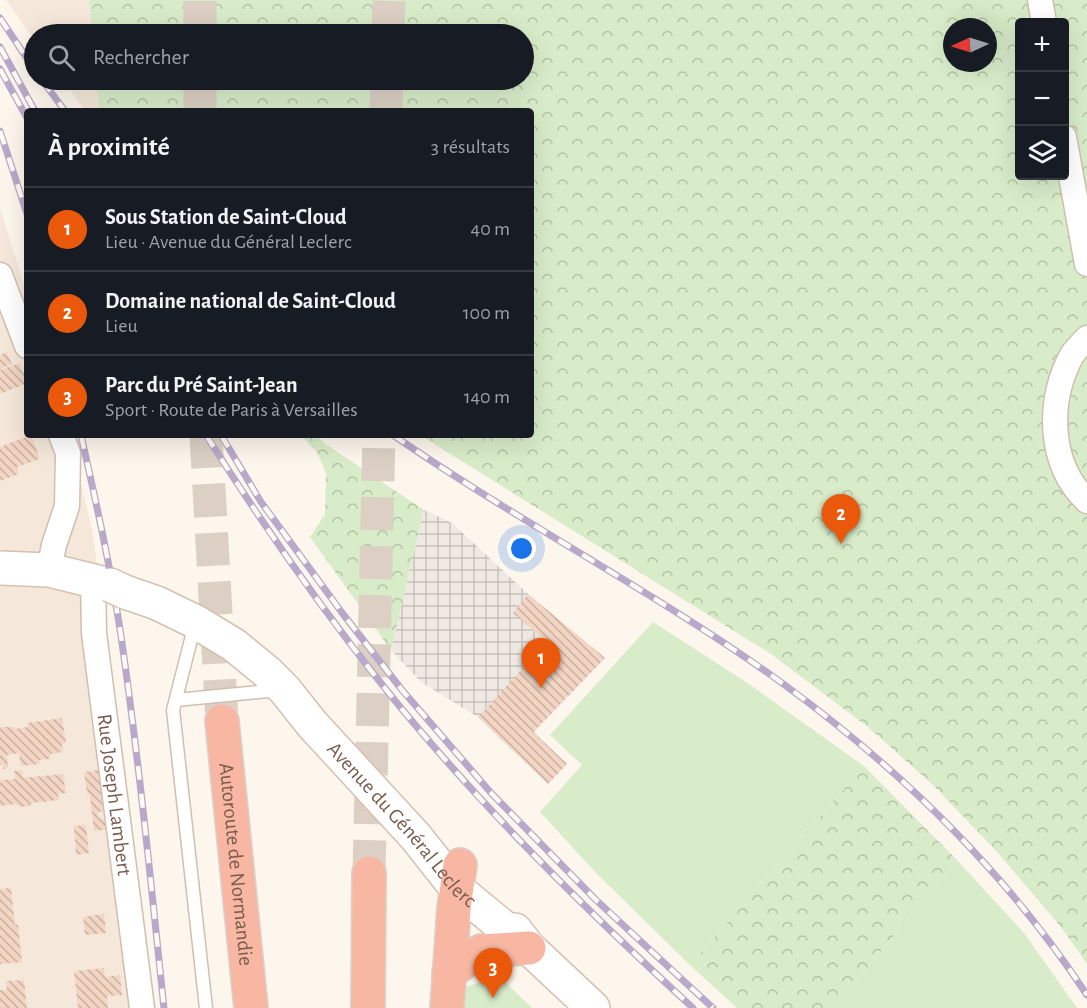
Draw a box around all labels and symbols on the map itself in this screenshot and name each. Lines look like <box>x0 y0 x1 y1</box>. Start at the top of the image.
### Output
north arrow <box>943 18 997 72</box>
pin: 2 <box>822 494 860 544</box>
your location <box>507 534 536 563</box>
pin: 1 <box>522 638 560 688</box>
street label: Rue Joseph Lambert <box>94 712 136 877</box>
street label: Avenue du Général Leclerc <box>323 738 480 911</box>
street label: Autoroute de Normandie <box>216 762 257 967</box>
pin: 3 <box>474 948 512 998</box>

